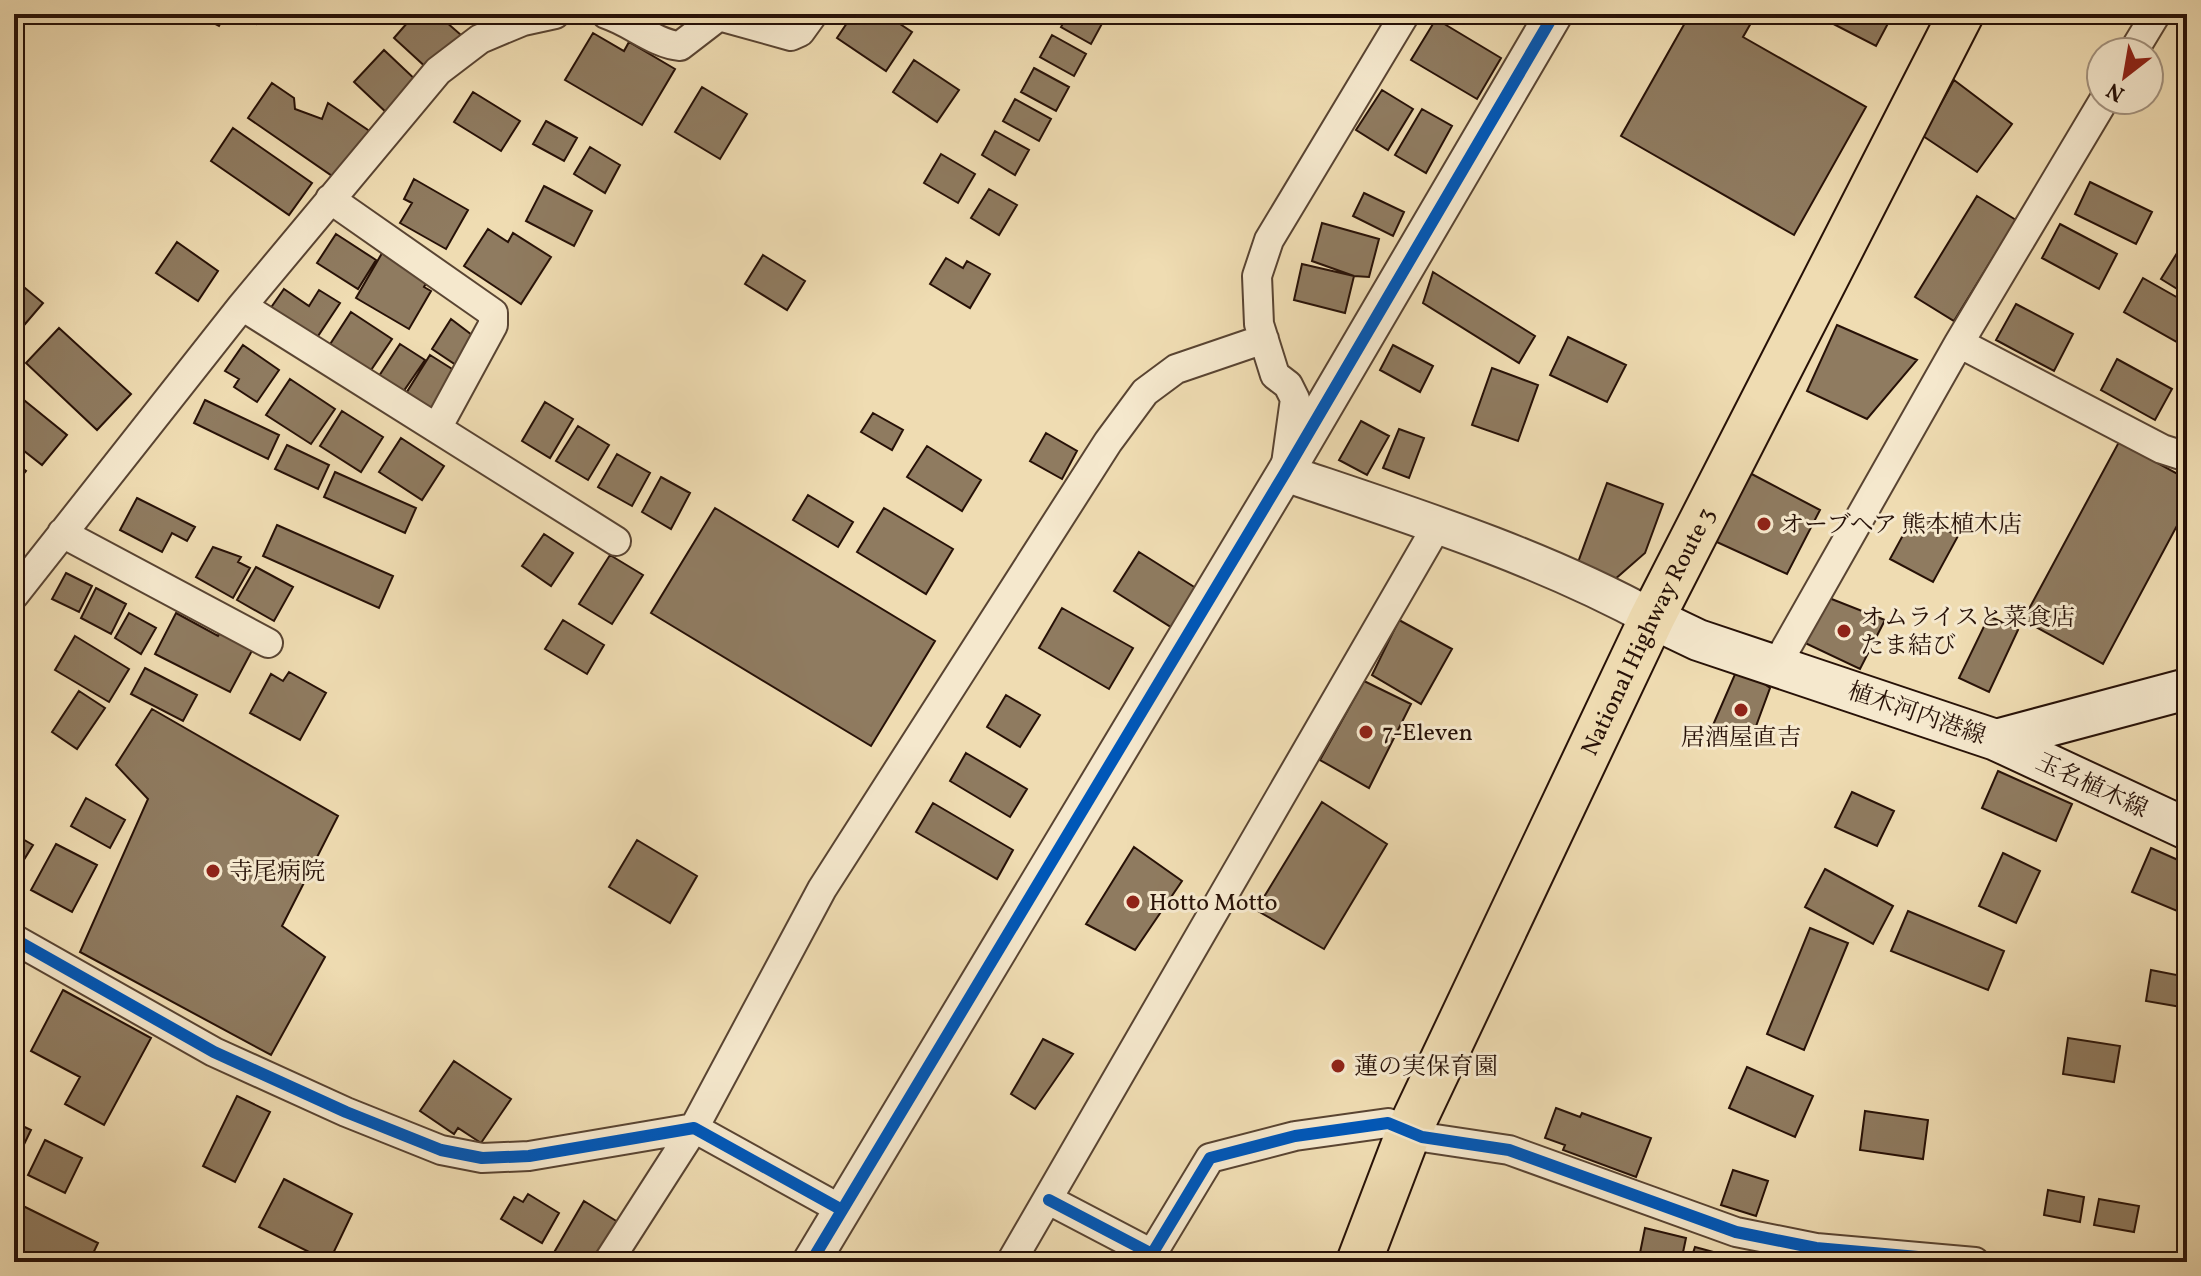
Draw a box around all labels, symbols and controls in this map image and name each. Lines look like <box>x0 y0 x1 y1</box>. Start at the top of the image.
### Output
north arrow <box>2085 36 2165 116</box>
text: N <box>2101 74 2131 108</box>
street label: National Highway Route 3 <box>1574 502 1725 762</box>
place label: オーブヘア 熊本植木店 <box>1780 509 2022 543</box>
marker: オーブヘア 熊本植木店 <box>1755 515 1773 533</box>
place label: オムライスと菜食店 たま結び <box>1860 602 2075 664</box>
marker: オムライスと菜食店 たま結び <box>1835 622 1853 640</box>
street label: 植木河内港線 <box>1843 675 1990 754</box>
marker: 居酒屋直吉 <box>1732 701 1750 719</box>
place label: 7-Eleven <box>1382 717 1473 751</box>
place label: 居酒屋直吉 <box>1681 722 1801 756</box>
marker: 7-Eleven <box>1357 723 1375 741</box>
street label: 玉名植木線 <box>2030 746 2153 828</box>
place label: 寺尾病院 <box>229 856 325 890</box>
marker: 寺尾病院 <box>204 862 222 880</box>
place label: Hotto Motto <box>1149 887 1278 921</box>
marker: Hotto Motto <box>1124 893 1142 911</box>
place label: 蓮の実保育園 <box>1354 1051 1498 1085</box>
marker: 蓮の実保育園 <box>1329 1057 1347 1075</box>

